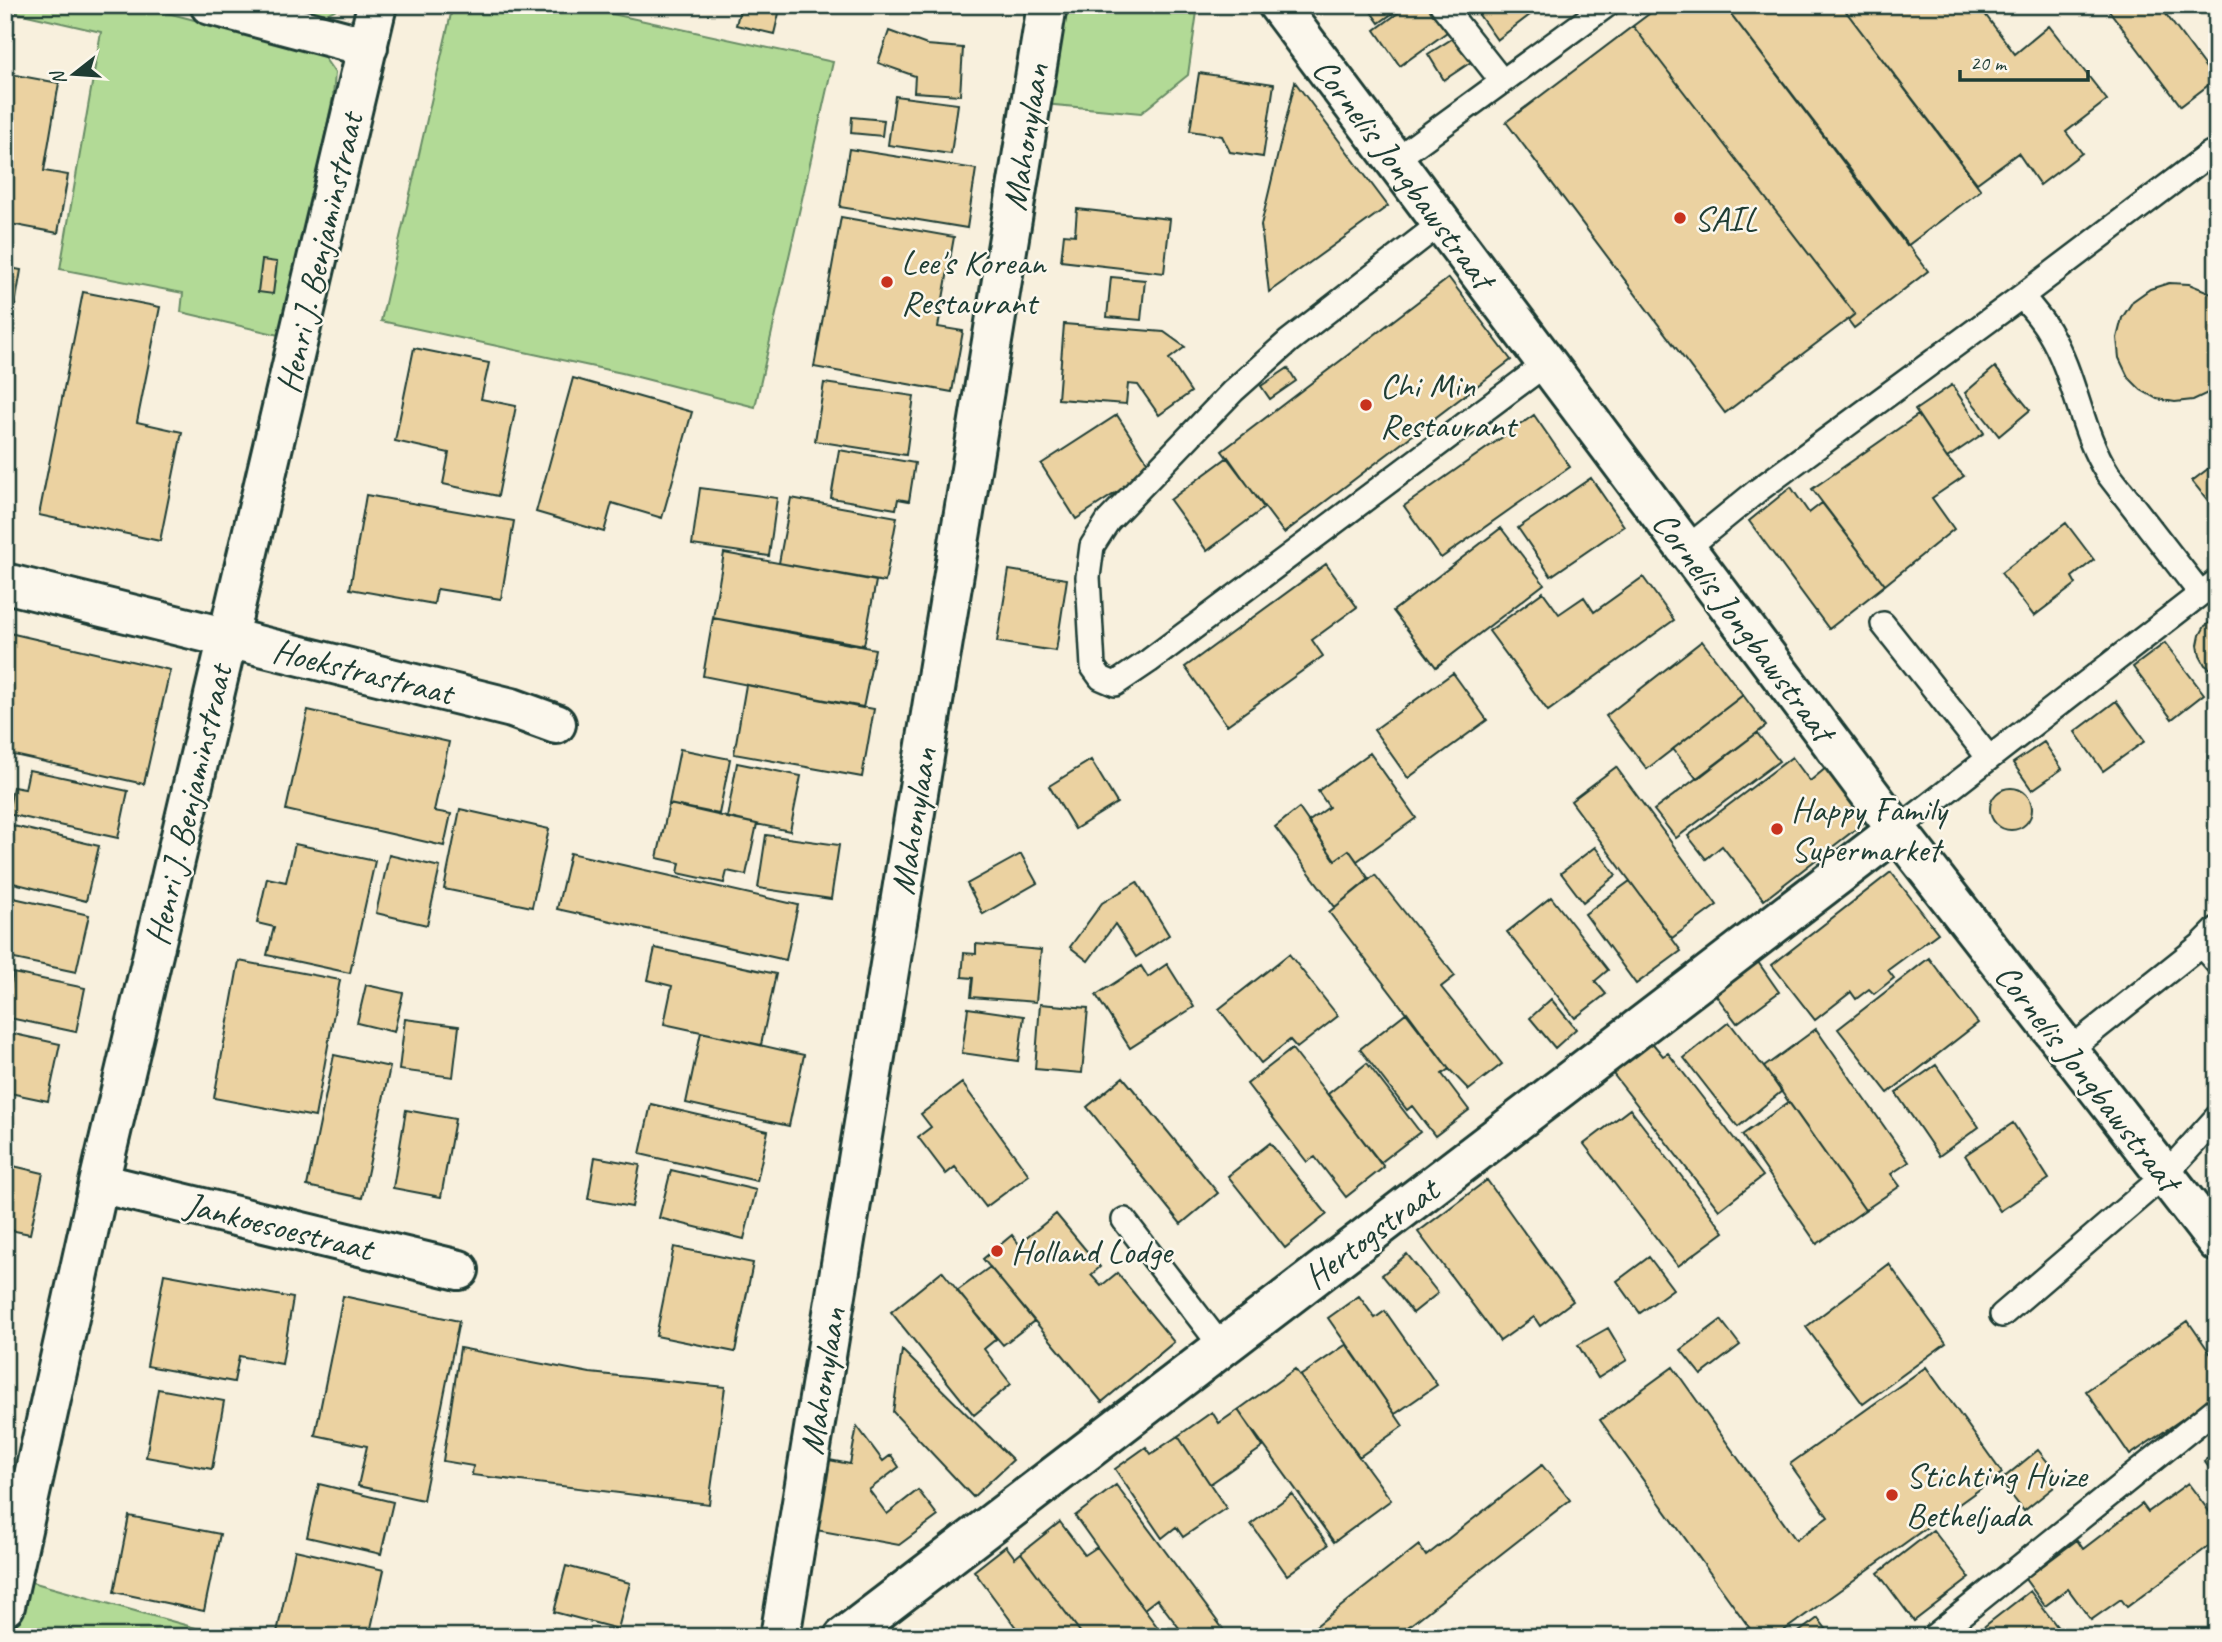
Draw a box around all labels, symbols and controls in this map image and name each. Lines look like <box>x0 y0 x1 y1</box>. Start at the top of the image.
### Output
north arrow <box>38 38 108 108</box>
scale bar <box>1960 38 2087 82</box>
street label: Cornelis Jongbawstraat <box>1302 49 1507 301</box>
text: 20 m <box>1970 50 2008 76</box>
street label: Mahonylaan <box>992 60 1059 214</box>
text: N <box>45 66 72 88</box>
street label: Henri J. Benjaminstraat <box>265 105 374 397</box>
place label: SAIL <box>1694 196 1758 241</box>
marker: SAIL <box>1672 210 1688 226</box>
place label: Lee's Korean Restaurant <box>901 240 1048 325</box>
marker: Lee's Korean Restaurant <box>879 274 895 290</box>
place label: Chi Min Restaurant <box>1380 363 1519 448</box>
marker: Chi Min Restaurant <box>1358 397 1374 413</box>
street label: Cornelis Jongbawstraat <box>1642 502 1848 754</box>
street label: Hoekstrastraat <box>268 627 461 716</box>
street label: Henri J. Benjaminstraat <box>134 657 243 949</box>
street label: Mahonylaan <box>880 744 947 898</box>
place label: Happy Family Supermarket <box>1791 787 1949 872</box>
marker: Happy Family Supermarket <box>1769 821 1785 837</box>
street label: Cornelis Jongbawstraat <box>1985 954 2193 1204</box>
street label: Hertogstraat <box>1295 1166 1450 1299</box>
street label: Jankoesoestraat <box>179 1181 380 1272</box>
place label: Holland Lodge <box>1011 1229 1174 1274</box>
marker: Holland Lodge <box>989 1243 1005 1259</box>
street label: Mahonylaan <box>789 1304 856 1458</box>
place label: Stichting Huize Betheljada <box>1906 1453 2089 1538</box>
marker: Stichting Huize Betheljada <box>1884 1487 1900 1503</box>

